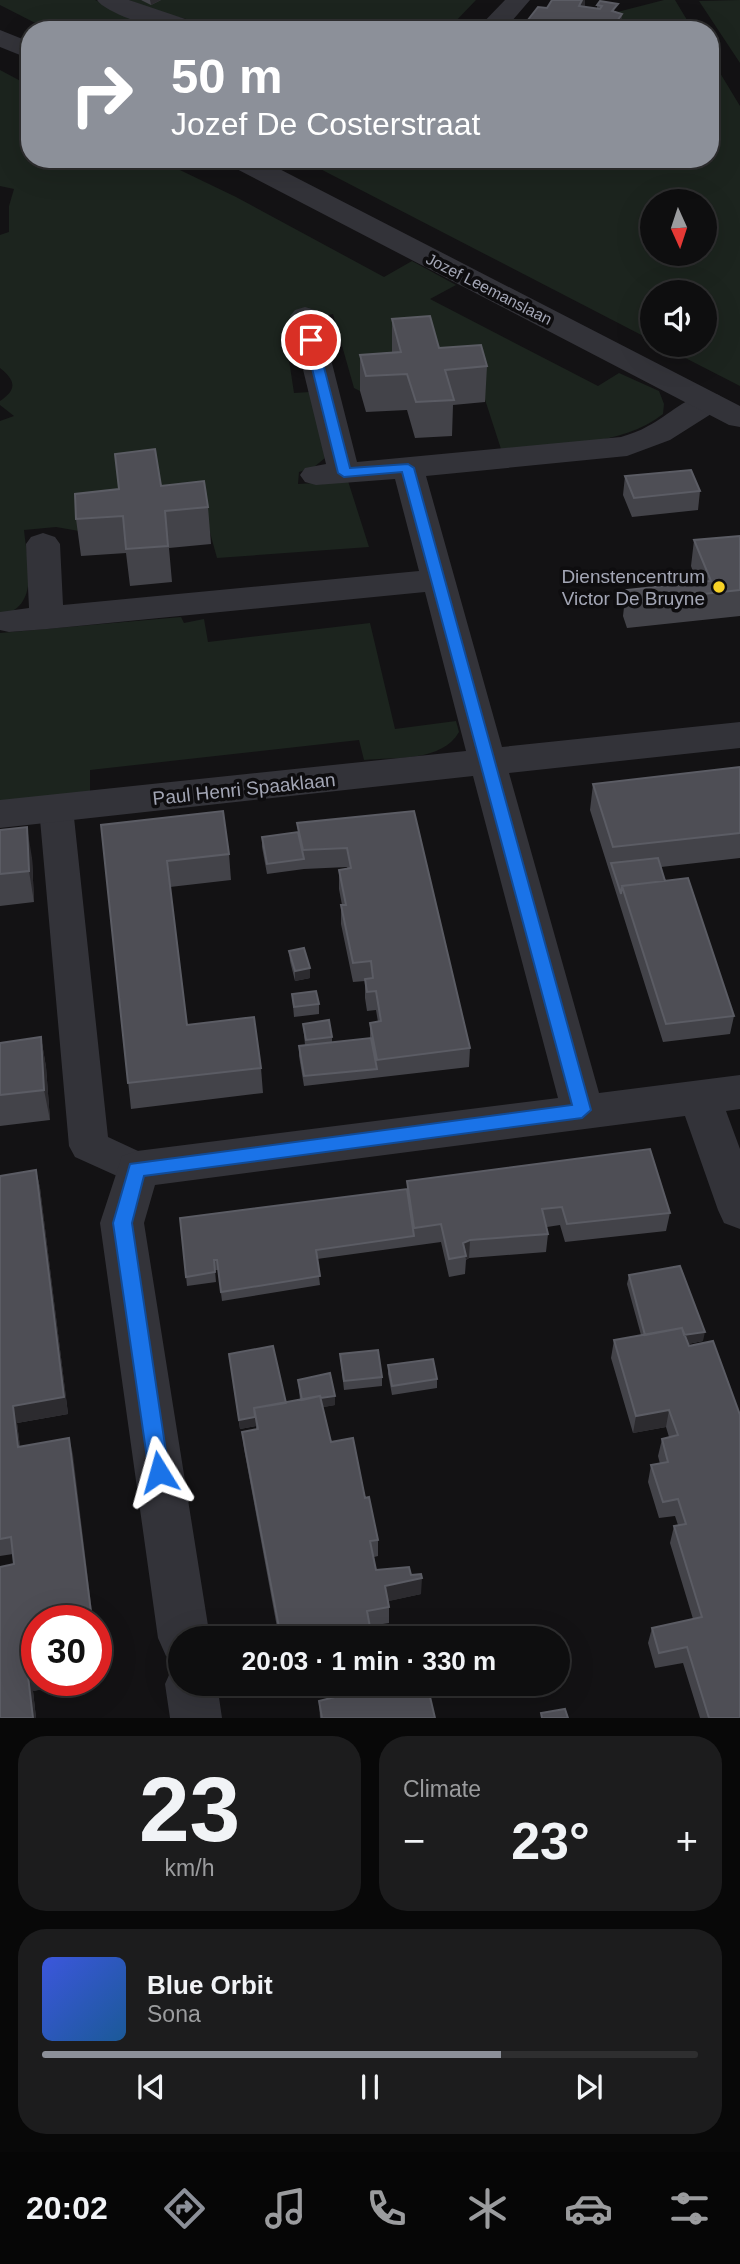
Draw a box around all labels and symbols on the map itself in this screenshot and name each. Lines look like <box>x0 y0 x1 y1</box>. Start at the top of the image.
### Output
north arrow <box>640 189 718 266</box>
street label: Jozef Leemanslaan <box>423 250 555 328</box>
pin <box>281 310 341 370</box>
place label: Dienstencentrum Victor De Bruyne <box>561 566 705 609</box>
marker: Dienstencentrum Victor De Bruyne <box>711 579 727 595</box>
street label: Paul Henri Spaaklaan <box>152 769 336 809</box>
position arrow <box>122 1435 196 1509</box>
speed limit sign: 30 <box>21 1605 112 1696</box>

